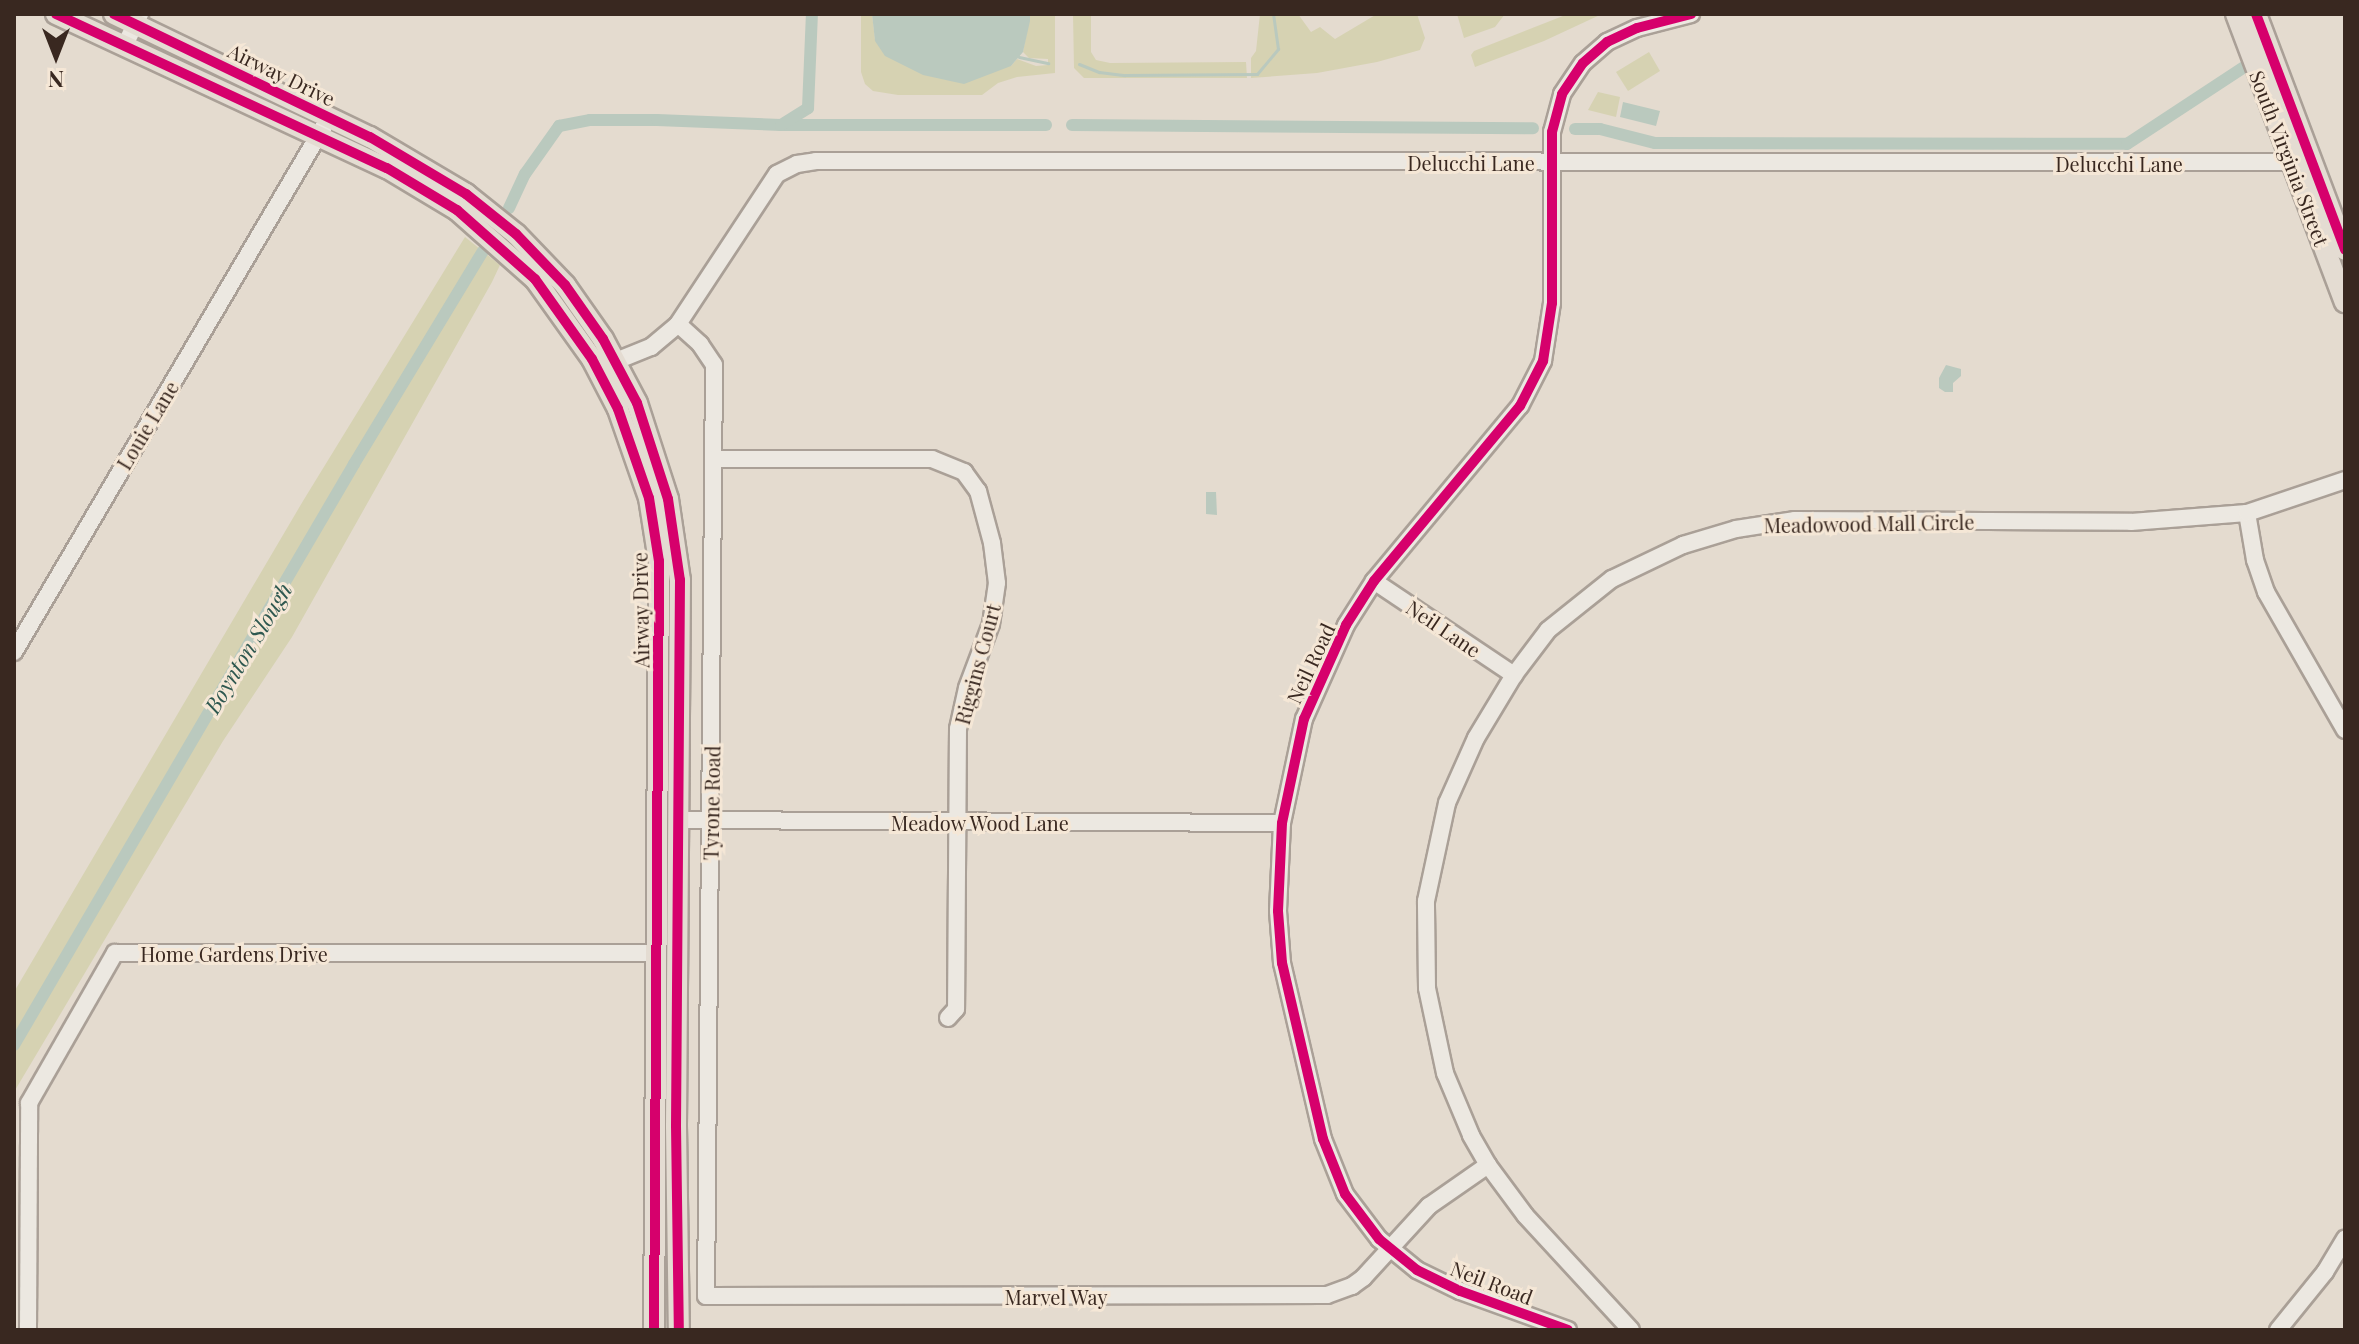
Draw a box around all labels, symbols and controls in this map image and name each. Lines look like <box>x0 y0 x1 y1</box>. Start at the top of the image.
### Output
north arrow <box>16 16 96 96</box>
street label: Airway Drive <box>224 38 340 110</box>
text: N <box>48 65 64 95</box>
street label: South Virginia Street <box>2245 66 2335 250</box>
street label: Delucchi Lane <box>1407 150 1535 174</box>
street label: Delucchi Lane <box>2055 151 2183 175</box>
street label: Louie Lane <box>111 376 183 474</box>
street label: Meadowood Mall Circle <box>1764 509 1974 537</box>
street label: Airway Drive <box>627 552 653 668</box>
water label: Boynton Slough <box>199 578 297 718</box>
street label: Neil Lane <box>1402 595 1486 661</box>
street label: Riggins Court <box>949 601 1005 727</box>
street label: Neil Road <box>1281 619 1339 707</box>
street label: Tyrone Road <box>698 746 724 860</box>
street label: Meadow Wood Lane <box>891 810 1069 834</box>
street label: Home Gardens Drive <box>140 941 328 965</box>
street label: Neil Road <box>1448 1255 1536 1309</box>
street label: Marvel Way <box>1004 1284 1108 1308</box>

